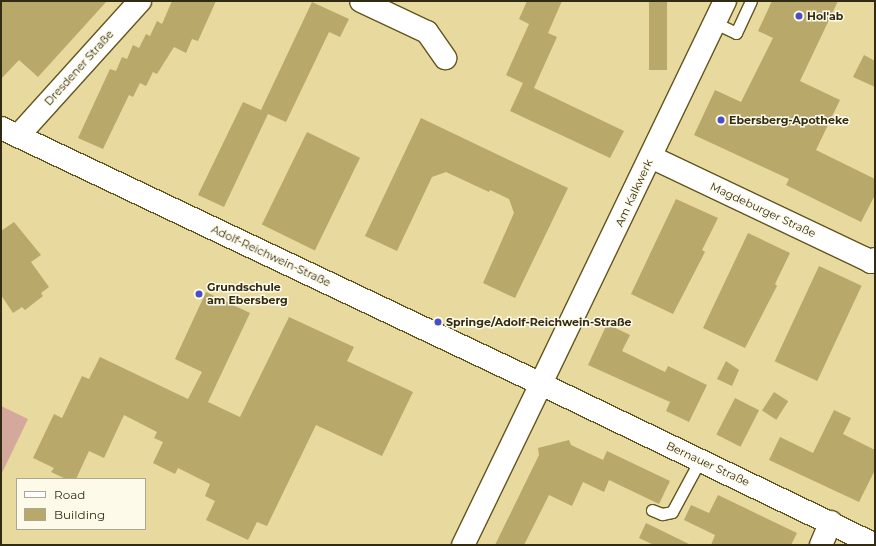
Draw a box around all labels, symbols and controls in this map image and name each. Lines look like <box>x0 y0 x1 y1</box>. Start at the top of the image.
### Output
place label: Hol'ab <box>807 9 843 23</box>
marker: Hol'ab <box>794 11 804 21</box>
street label: Dresdener Straße <box>42 28 116 108</box>
place label: Ebersberg-Apotheke <box>729 113 849 127</box>
marker: Ebersberg-Apotheke <box>716 115 726 125</box>
street label: Am Kalkwerk <box>613 157 655 229</box>
street label: Magdeburger Straße <box>708 180 818 240</box>
street label: Adolf-Reichwein-Straße <box>209 223 333 289</box>
place label: Grundschule am Ebersberg <box>207 281 288 307</box>
marker: Grundschule am Ebersberg <box>194 289 204 299</box>
place label: Springe/Adolf-Reichwein-Straße <box>446 315 632 329</box>
marker: Springe/Adolf-Reichwein-Straße <box>433 317 443 327</box>
street label: Bernauer Straße <box>664 439 752 489</box>
legend <box>16 478 146 530</box>
text: Road <box>54 487 85 502</box>
text: Building <box>54 507 105 522</box>

